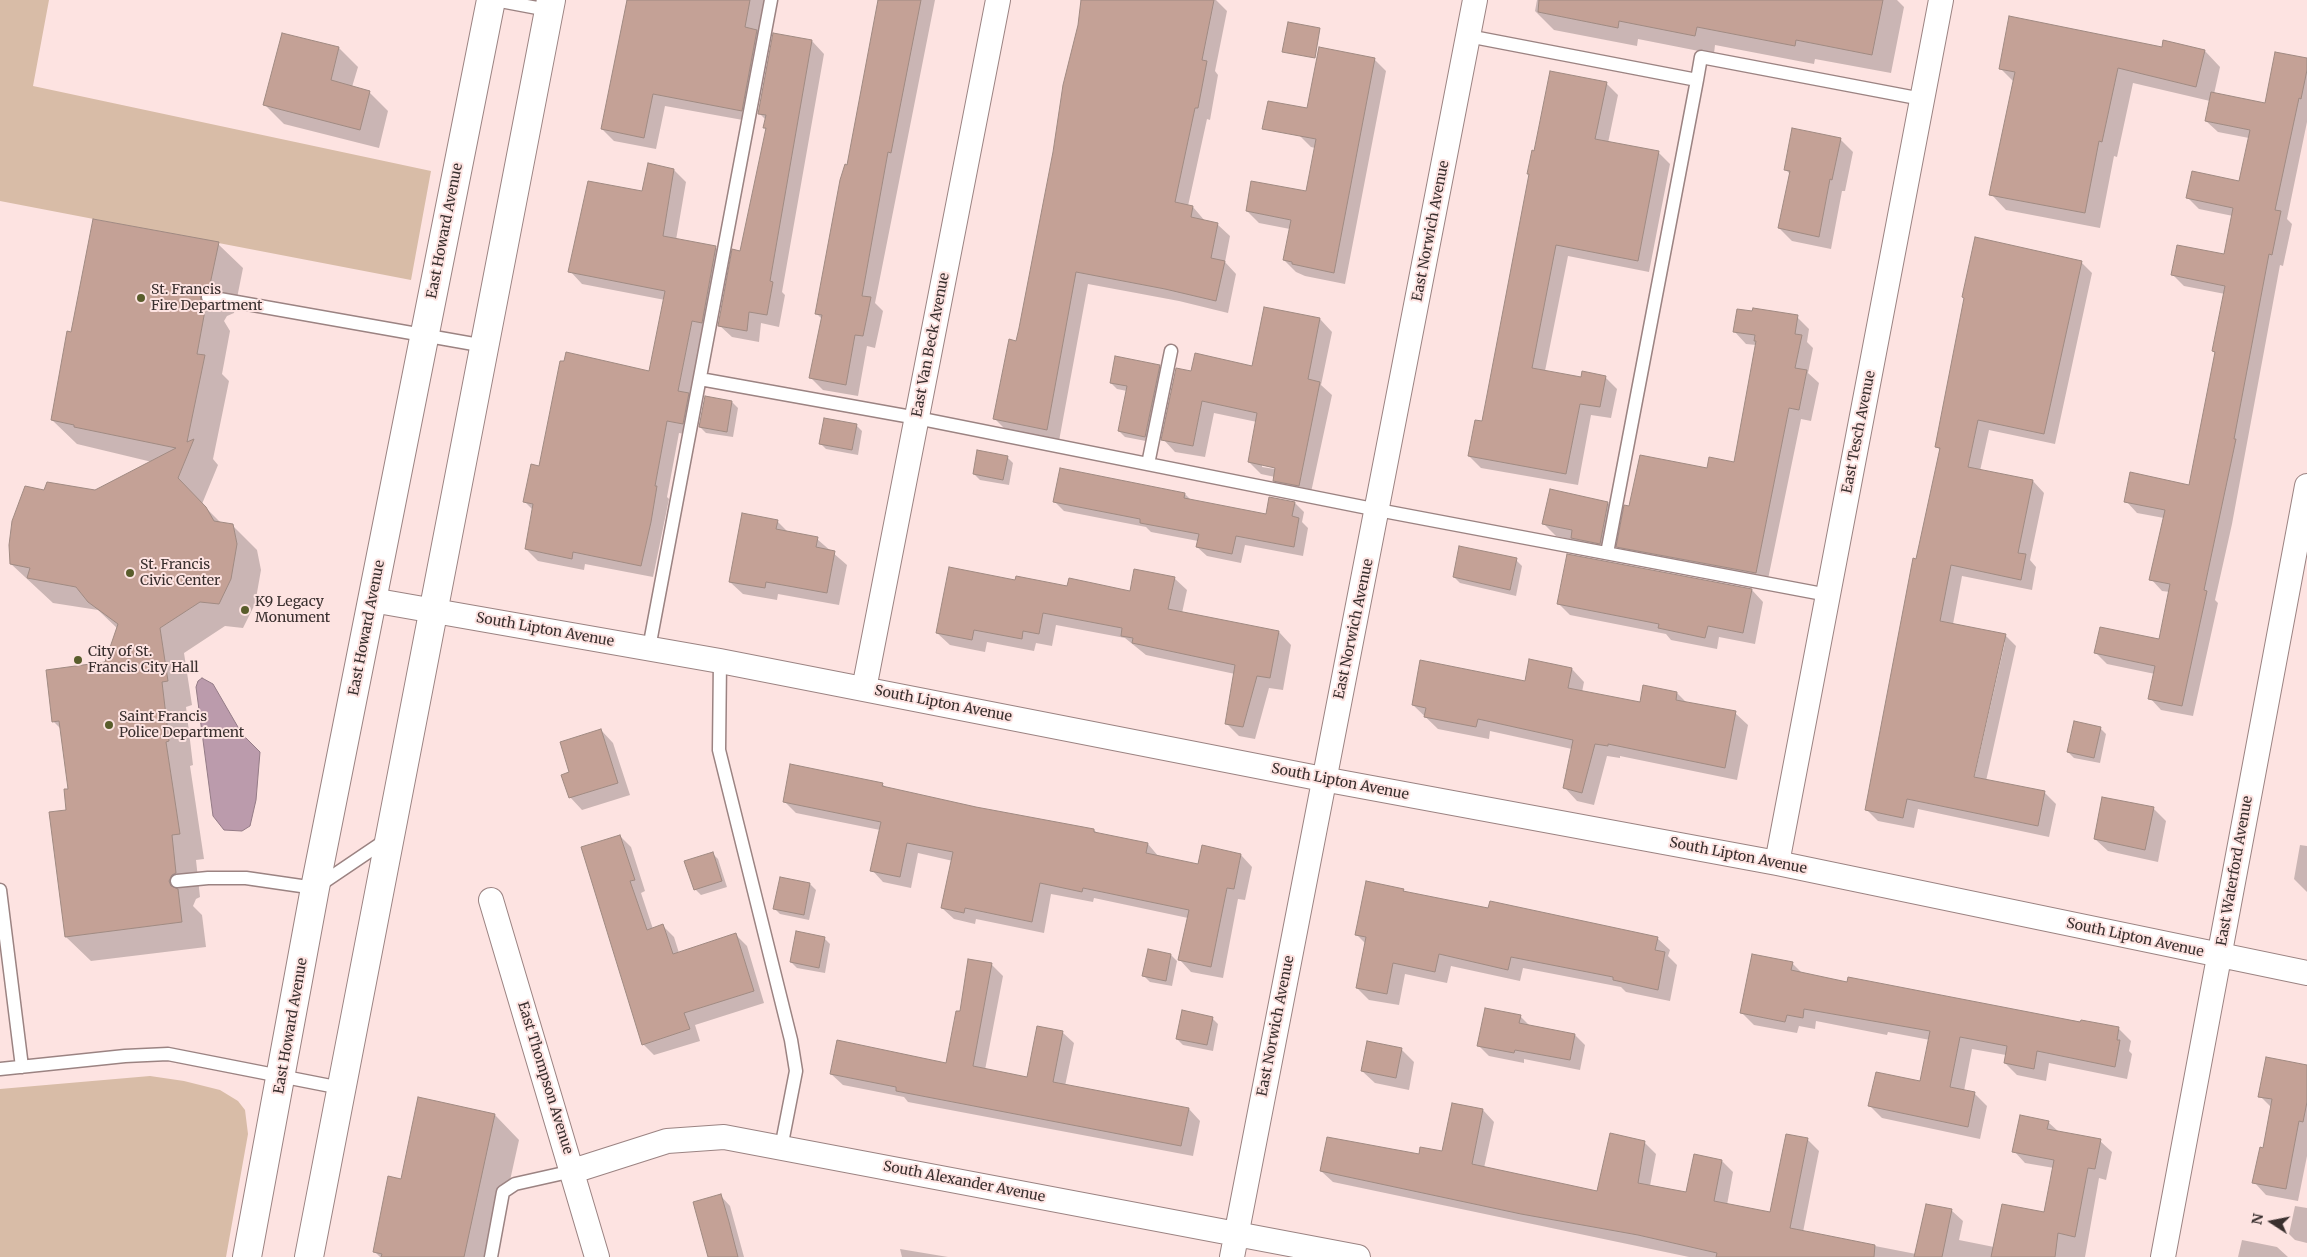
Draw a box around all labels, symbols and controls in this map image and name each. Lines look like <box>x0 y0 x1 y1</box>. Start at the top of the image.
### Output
street label: East Norwich Avenue <box>1409 159 1453 303</box>
street label: East Howard Avenue <box>424 162 466 300</box>
street label: East Van Beck Avenue <box>909 271 953 419</box>
place label: St. Francis Fire Department <box>151 282 263 314</box>
marker: St. Francis Fire Department <box>135 292 147 304</box>
street label: East Tesch Avenue <box>1839 369 1879 495</box>
place label: St. Francis Civic Center <box>140 557 220 590</box>
street label: East Norwich Avenue <box>1331 557 1377 701</box>
street label: East Howard Avenue <box>346 559 388 697</box>
marker: St. Francis Civic Center <box>124 567 136 579</box>
place label: K9 Legacy Monument <box>255 594 330 626</box>
marker: K9 Legacy Monument <box>239 604 251 616</box>
street label: South Lipton Avenue <box>475 610 615 650</box>
place label: City of St. Francis City Hall <box>88 644 199 676</box>
marker: City of St. Francis City Hall <box>72 654 84 666</box>
street label: South Lipton Avenue <box>873 682 1013 726</box>
place label: Saint Francis Police Department <box>119 709 244 742</box>
marker: Saint Francis Police Department <box>103 719 115 731</box>
street label: South Lipton Avenue <box>1270 760 1410 804</box>
street label: East Waterford Avenue <box>2214 795 2256 947</box>
street label: South Lipton Avenue <box>1668 834 1808 878</box>
street label: South Lipton Avenue <box>2065 915 2205 961</box>
street label: East Norwich Avenue <box>1254 954 1298 1098</box>
street label: East Howard Avenue <box>271 957 311 1095</box>
street label: East Thompson Avenue <box>514 1000 576 1156</box>
street label: South Alexander Avenue <box>882 1158 1046 1206</box>
north arrow <box>2247 1197 2297 1247</box>
text: N <box>2247 1212 2267 1226</box>

